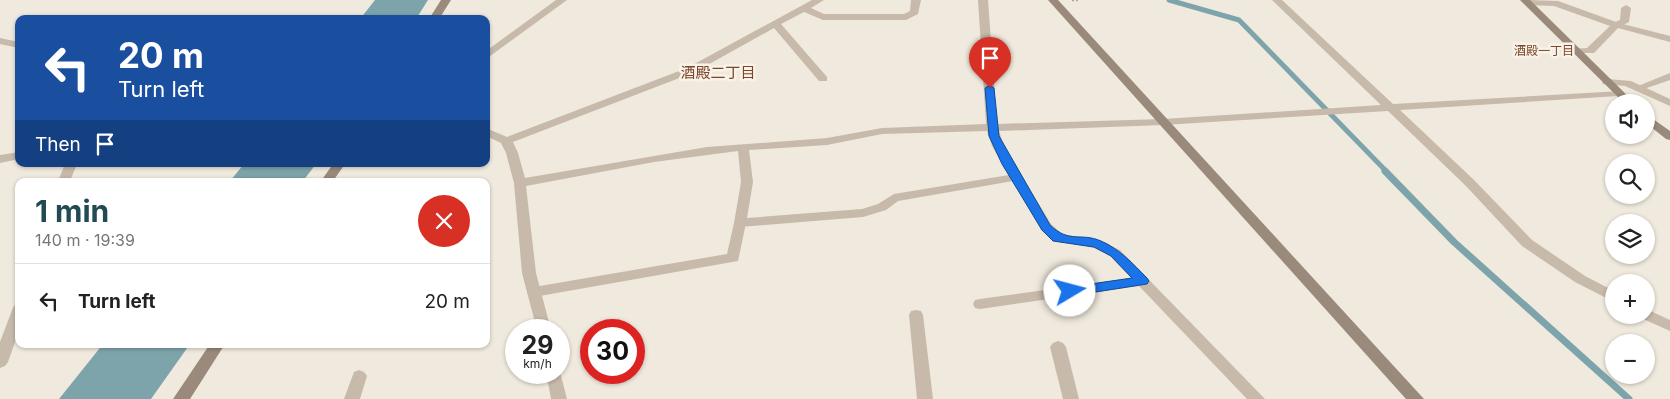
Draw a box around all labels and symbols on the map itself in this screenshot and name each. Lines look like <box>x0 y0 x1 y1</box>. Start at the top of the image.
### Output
pin <box>969 37 1011 88</box>
district label: 酒殿一丁目 <box>1514 43 1574 58</box>
district label: 酒殿二丁目 <box>680 63 756 82</box>
position arrow <box>1043 264 1095 316</box>
speed limit sign: 30 <box>580 319 645 384</box>

